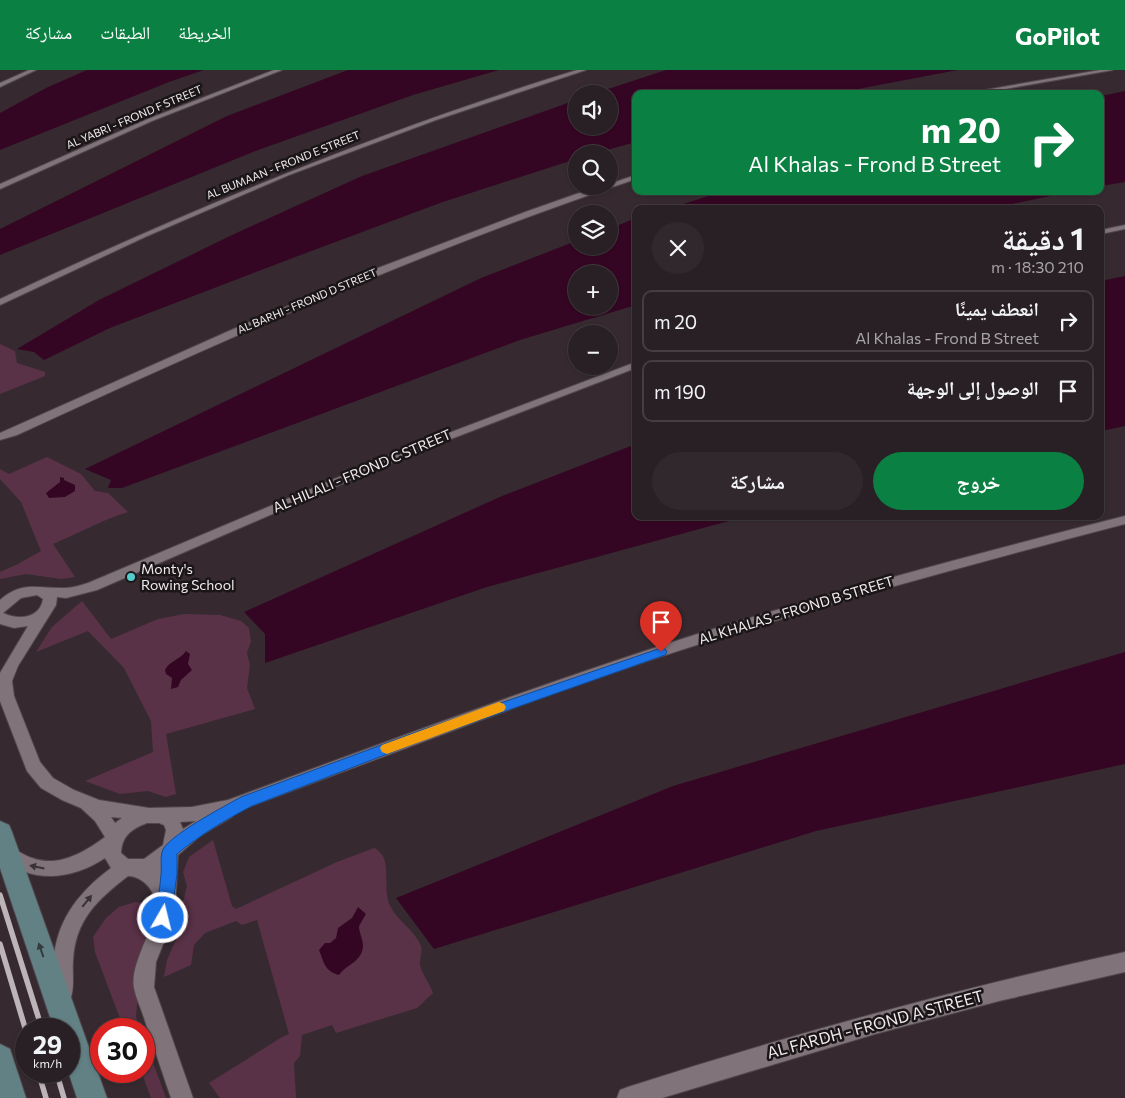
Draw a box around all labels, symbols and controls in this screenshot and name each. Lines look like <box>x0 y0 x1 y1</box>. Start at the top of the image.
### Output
text: مشاركة <box>25 21 72 43</box>
text: الطبقات <box>100 21 150 43</box>
text: الخريطة <box>178 21 231 43</box>
text: GoPilot <box>1015 21 1100 50</box>
street label: AL YABRI - FROND F STREET <box>64 82 204 151</box>
map controls <box>568 85 618 375</box>
button: sound <box>568 85 618 135</box>
text: 20 m <box>921 107 1001 150</box>
icon: right <box>1019 110 1084 175</box>
street label: AL BUMAAN - FROND E STREET <box>204 128 361 201</box>
button: search <box>568 145 618 195</box>
text: Al Khalas - Frond B Street <box>748 150 1001 177</box>
button: layers <box>568 205 618 255</box>
text: 1 دقيقة <box>1002 219 1084 256</box>
button: close <box>652 222 704 274</box>
text: 210 m · 18:30 <box>991 257 1084 276</box>
street label: AL BARHI - FROND D STREET <box>235 265 379 336</box>
button: + <box>568 265 618 315</box>
text: انعطف يمينًا <box>955 297 1039 320</box>
icon: right <box>1054 307 1082 335</box>
text: 20 m <box>654 310 697 333</box>
button: − <box>568 325 618 375</box>
text: Al Khalas - Frond B Street <box>855 328 1039 347</box>
text: الوصول إلى الوجهة <box>907 376 1039 399</box>
icon: arrive <box>1054 377 1082 405</box>
text: 190 m <box>654 380 706 403</box>
street label: AL HILALI - FROND C STREET <box>270 425 454 516</box>
button: مشاركة <box>652 452 863 510</box>
button: خروج <box>873 452 1084 510</box>
place label: Monty's Rowing School <box>141 560 235 593</box>
marker: Monty's Rowing School <box>125 571 137 583</box>
street label: AL KHALAS - FROND B STREET <box>696 572 895 647</box>
pin <box>640 601 682 652</box>
icon: arrive <box>647 608 675 636</box>
one-way arrow <box>30 863 45 871</box>
position arrow <box>136 891 188 943</box>
one-way arrow <box>81 895 92 908</box>
one-way arrow <box>36 942 44 957</box>
street label: AL FARDH - FROND A STREET <box>765 985 985 1062</box>
speed limit sign: 30 <box>90 1018 155 1083</box>
text: 29 <box>33 1029 62 1059</box>
text: km/h <box>33 1056 62 1070</box>

